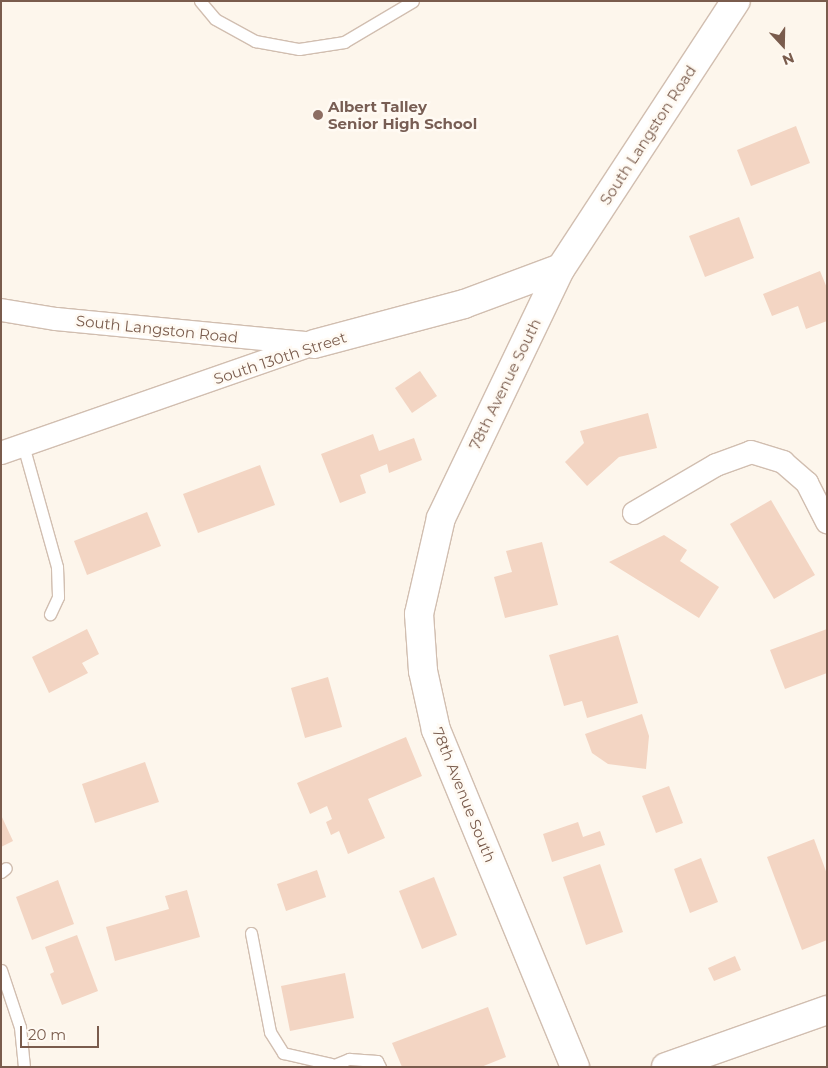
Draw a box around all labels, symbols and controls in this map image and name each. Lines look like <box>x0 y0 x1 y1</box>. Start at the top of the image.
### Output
north arrow <box>758 20 808 70</box>
text: N <box>780 49 797 69</box>
street label: South Langston Road <box>596 62 700 208</box>
place label: Albert Talley Senior High School <box>328 97 477 132</box>
marker: Albert Talley Senior High School <box>312 109 324 121</box>
street label: South Langston Road <box>75 312 239 346</box>
street label: 78th Avenue South <box>465 315 545 453</box>
street label: South 130th Street <box>211 328 349 388</box>
street label: 78th Avenue South <box>429 725 499 865</box>
scale bar <box>22 1016 101 1048</box>
text: 20 m <box>28 1025 66 1044</box>

